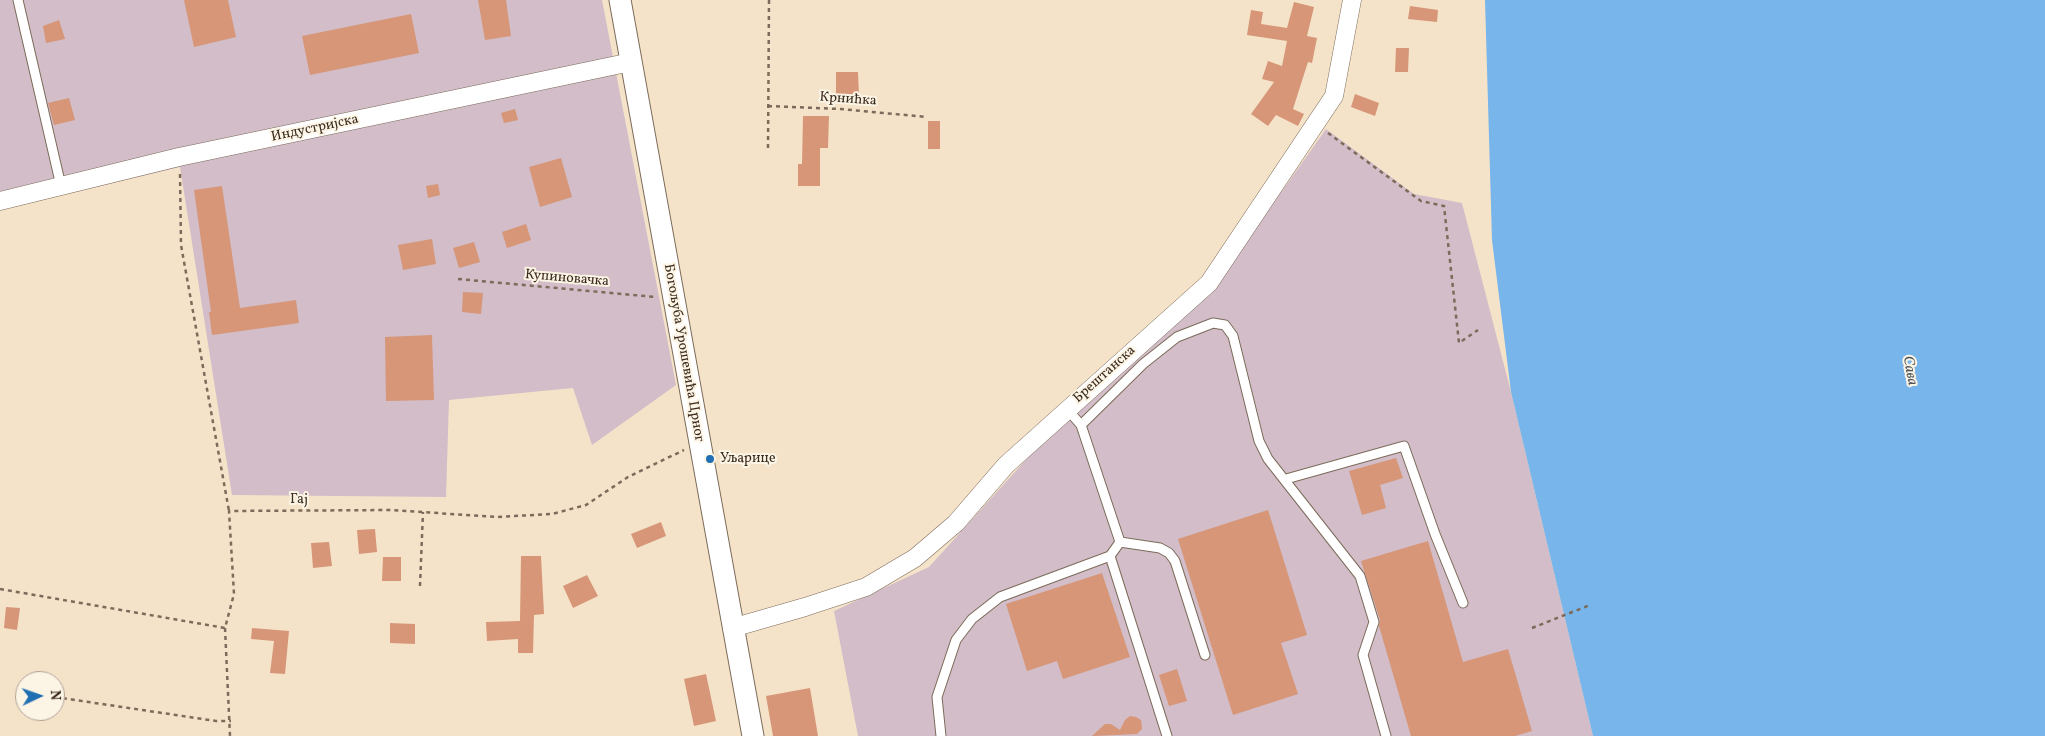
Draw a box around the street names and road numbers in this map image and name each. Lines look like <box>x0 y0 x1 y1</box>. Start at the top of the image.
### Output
street label: Крнићка <box>819 90 877 110</box>
street label: Индустријска <box>270 112 360 146</box>
street label: Богољуба Урошевића Црног <box>659 263 707 443</box>
street label: Купиновачка <box>524 267 610 291</box>
street label: Брештанска <box>1070 343 1140 407</box>
street label: Гај <box>290 492 308 508</box>

